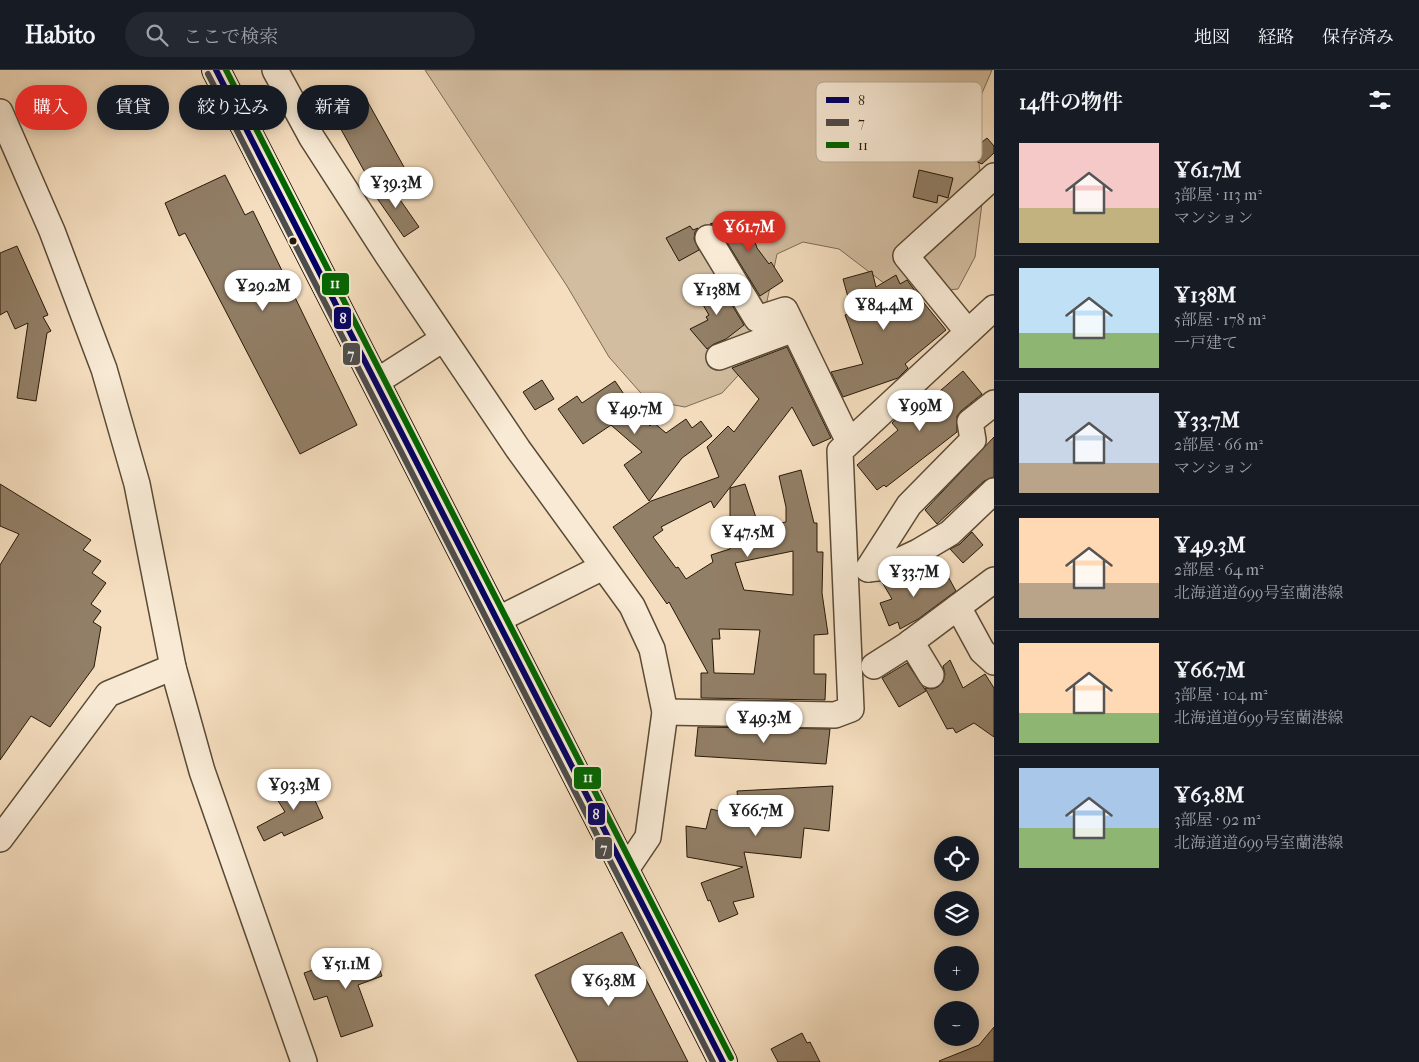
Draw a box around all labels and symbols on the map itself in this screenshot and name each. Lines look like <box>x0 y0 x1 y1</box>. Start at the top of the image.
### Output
legend <box>816 82 982 162</box>
text: 8 <box>858 92 865 109</box>
text: 7 <box>858 114 865 131</box>
text: 11 <box>858 137 868 154</box>
pin: ¥39.3M <box>355 166 437 209</box>
pin: ¥61.7M <box>708 210 790 253</box>
unlabelled marker <box>288 236 298 246</box>
pin: ¥29.2M <box>222 270 304 312</box>
line badge: 11 <box>321 272 350 296</box>
pin: ¥138M <box>682 274 752 316</box>
text: 11 <box>330 275 340 292</box>
pin: ¥84.4M <box>843 288 925 331</box>
line badge: 8 <box>333 306 352 330</box>
text: 8 <box>339 310 347 327</box>
line badge: 7 <box>342 342 361 366</box>
text: 7 <box>347 346 355 363</box>
pin: ¥99M <box>890 390 950 432</box>
pin: ¥49.7M <box>594 392 676 435</box>
pin: ¥47.5M <box>707 516 789 558</box>
pin: ¥33.7M <box>873 556 955 598</box>
pin: ¥49.3M <box>723 702 805 744</box>
line badge: 11 <box>573 766 602 790</box>
pin: ¥93.3M <box>253 768 335 811</box>
text: 11 <box>583 769 593 786</box>
pin: ¥66.7M <box>715 794 797 837</box>
line badge: 8 <box>587 802 606 826</box>
text: 8 <box>592 806 600 823</box>
line badge: 7 <box>594 836 613 860</box>
text: 7 <box>600 840 608 857</box>
pin: ¥51.1M <box>305 948 387 990</box>
pin: ¥63.8M <box>568 964 650 1007</box>

